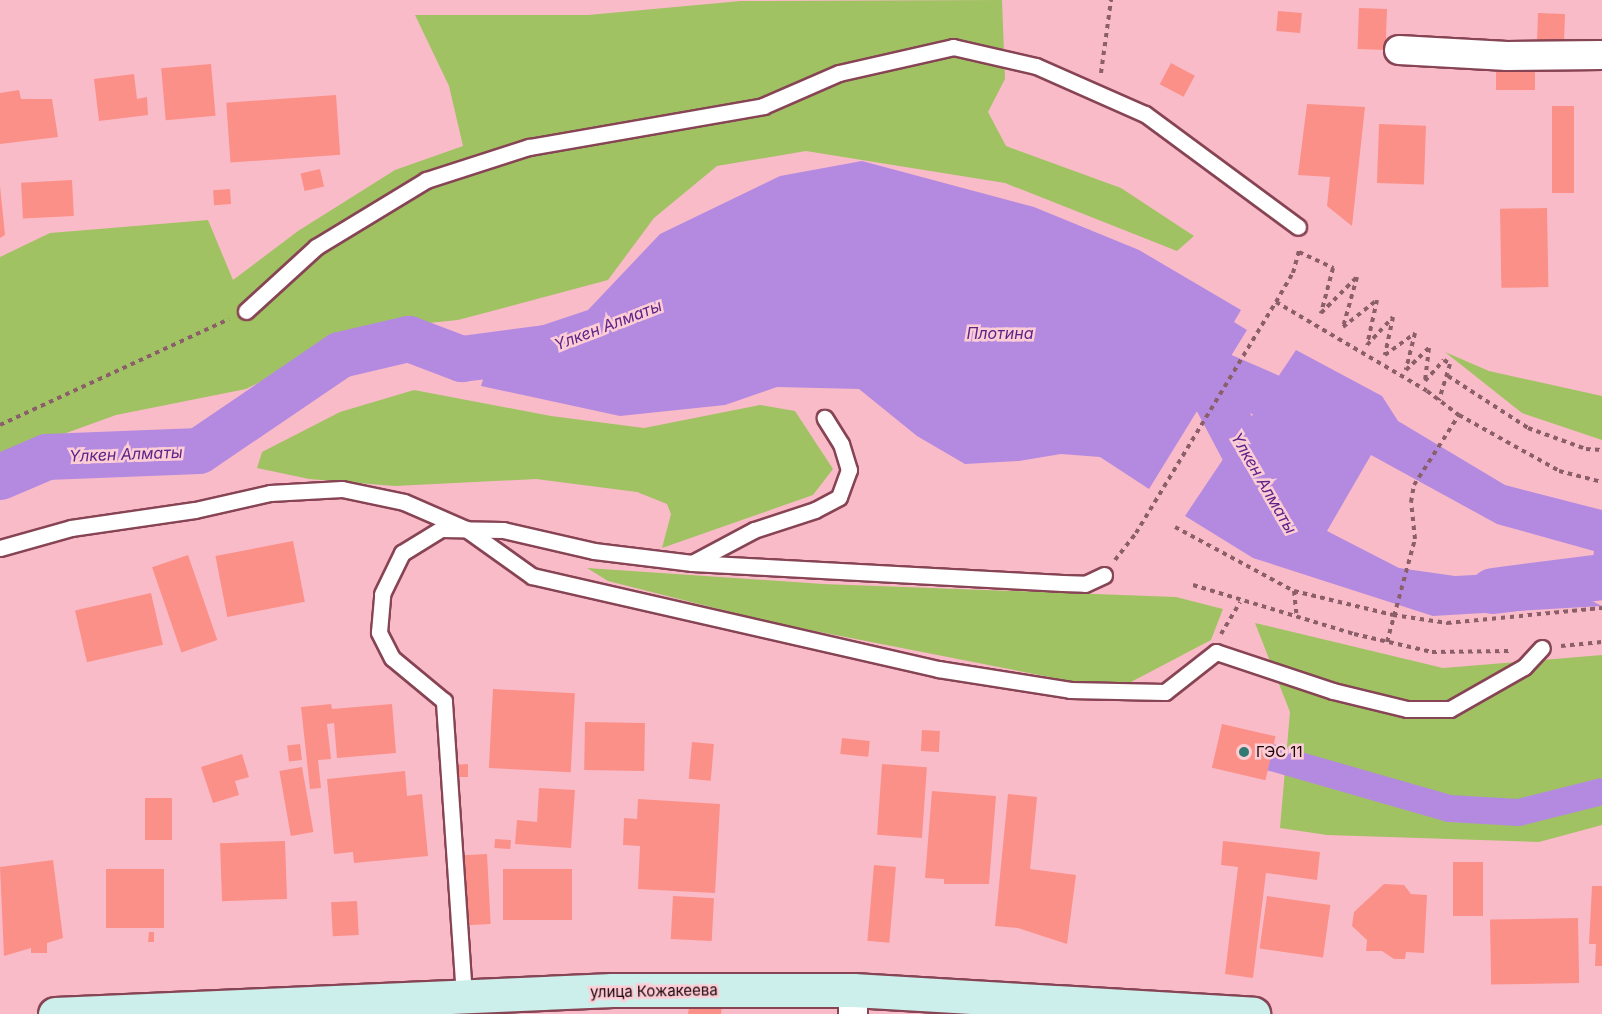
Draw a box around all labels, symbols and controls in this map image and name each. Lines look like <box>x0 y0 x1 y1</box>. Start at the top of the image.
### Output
water label: Үлкен Алматы <box>552 296 664 354</box>
water label: Плотина <box>966 323 1034 343</box>
water label: Үлкен Алматы <box>1227 429 1301 537</box>
water label: Үлкен Алматы <box>69 442 183 466</box>
place label: ГЭС 11 <box>1256 743 1303 761</box>
marker: ГЭС 11 <box>1237 745 1251 759</box>
street label: улица Кожакеева <box>590 981 718 1001</box>

